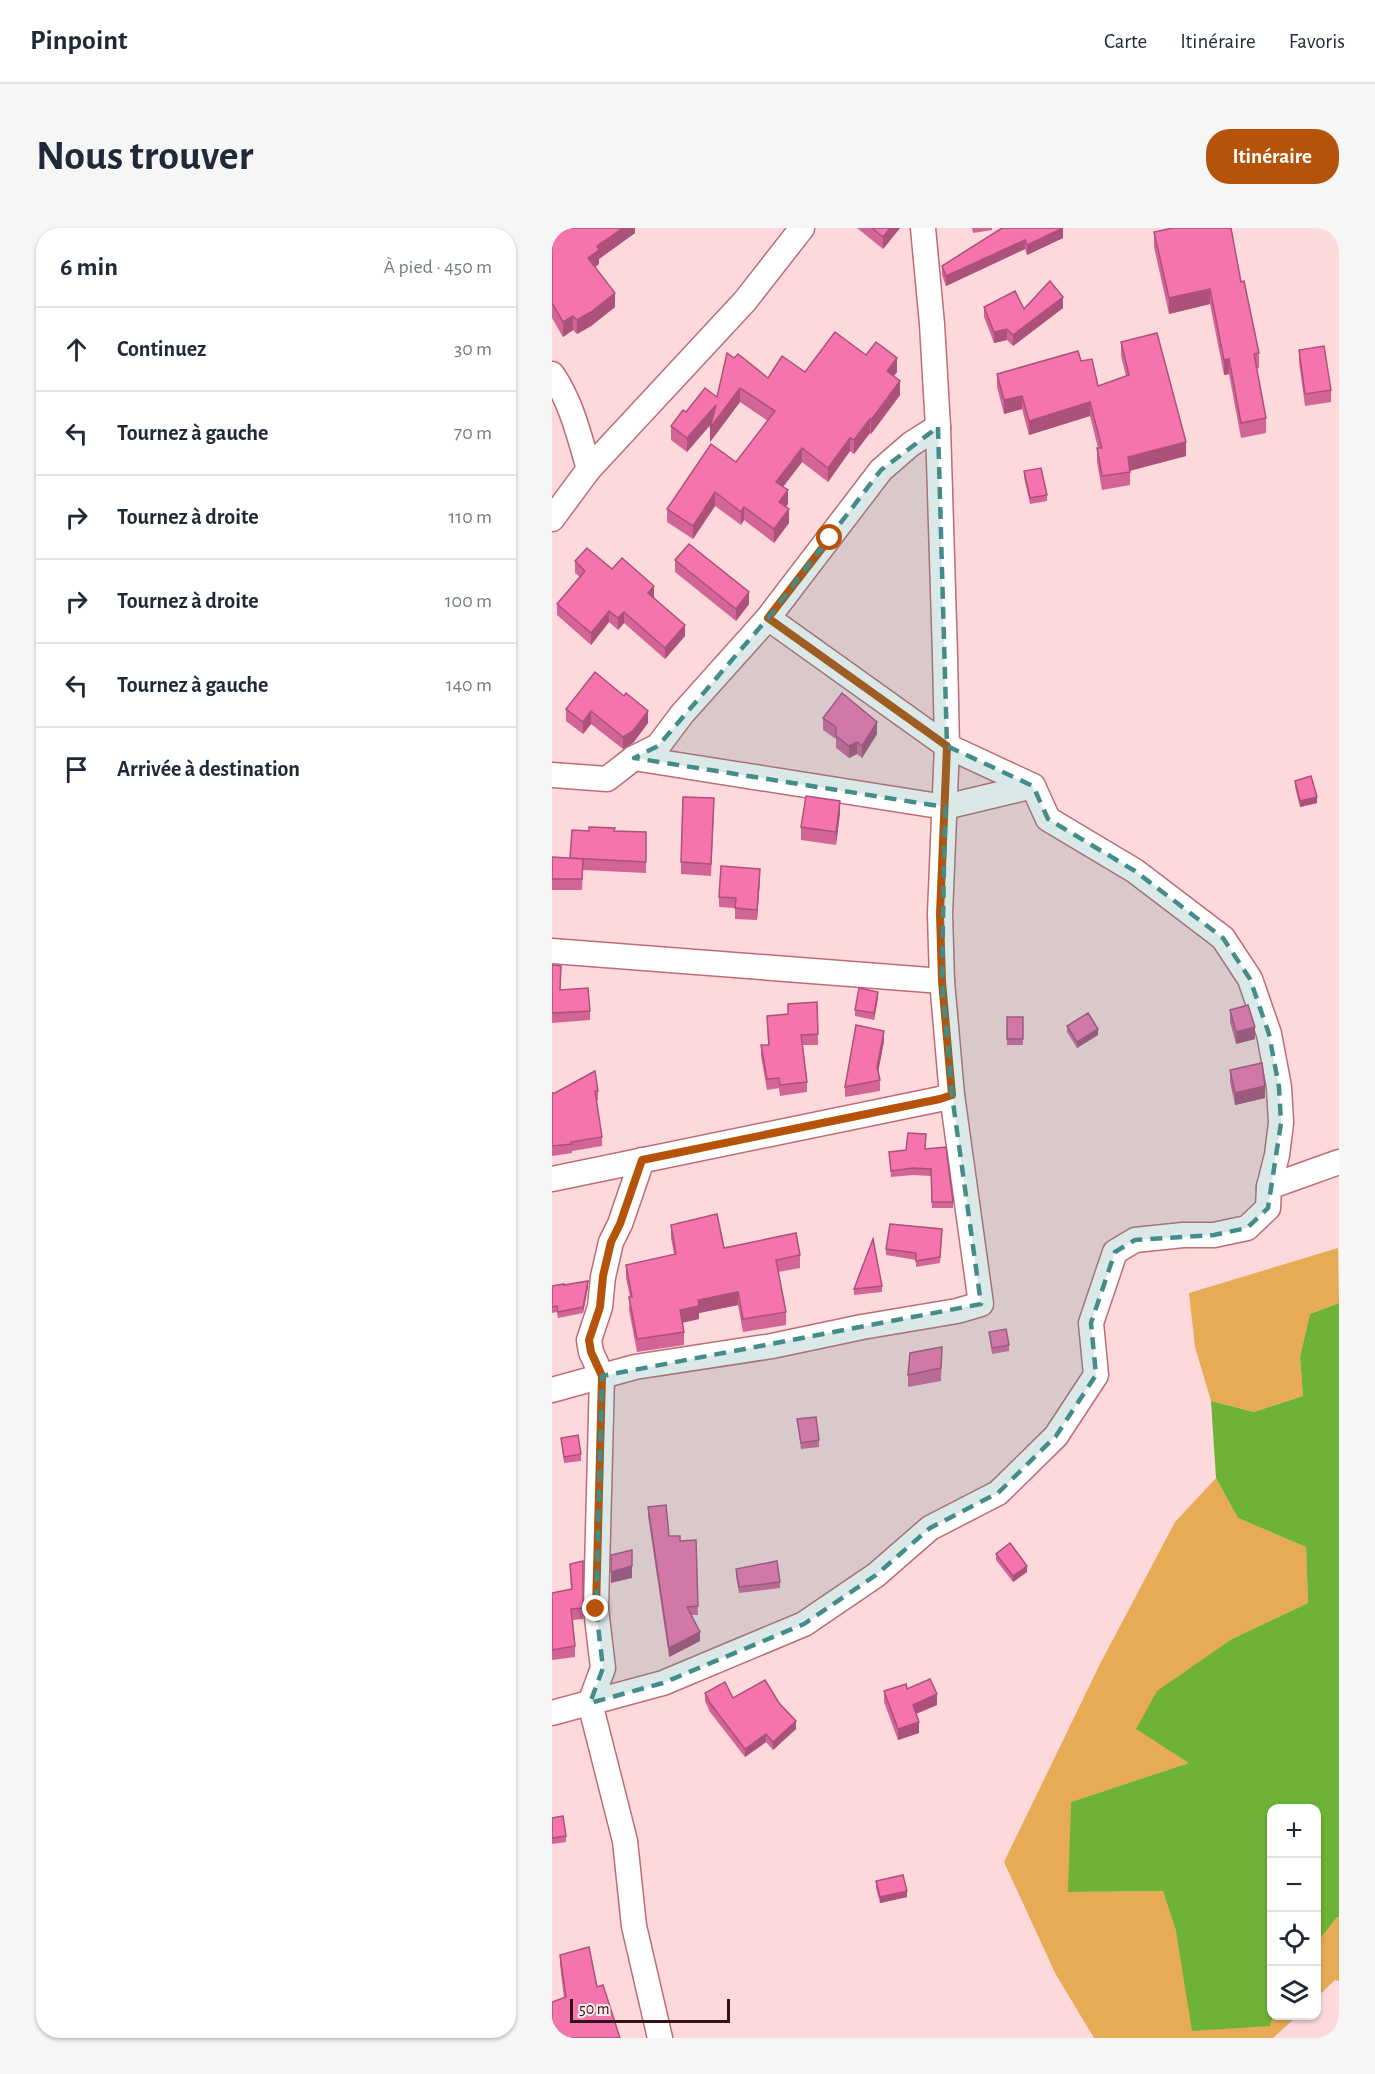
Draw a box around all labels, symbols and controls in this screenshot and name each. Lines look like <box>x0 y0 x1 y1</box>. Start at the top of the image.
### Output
text: Pinpoint <box>30 27 128 55</box>
text: Carte <box>1104 31 1147 52</box>
text: Itinéraire <box>1180 31 1256 52</box>
text: Favoris <box>1289 31 1345 52</box>
button: Itinéraire <box>1206 129 1339 184</box>
text: Nous trouver <box>36 135 253 177</box>
text: 6 min <box>60 254 118 280</box>
text: À pied · 450 m <box>384 257 492 277</box>
icon: ahead <box>60 333 93 366</box>
text: Continuez <box>117 338 206 360</box>
text: 30 m <box>454 339 492 359</box>
icon: left <box>60 417 93 450</box>
text: Tournez à gauche <box>117 422 268 444</box>
text: 70 m <box>454 423 492 443</box>
icon: right <box>60 501 93 534</box>
text: Tournez à droite <box>117 506 259 528</box>
text: 110 m <box>448 507 492 527</box>
route start <box>816 524 842 550</box>
icon: right <box>60 585 93 618</box>
text: Tournez à droite <box>117 590 259 612</box>
text: 100 m <box>445 591 492 611</box>
icon: left <box>60 669 93 702</box>
text: Tournez à gauche <box>117 674 268 696</box>
text: 140 m <box>446 675 492 695</box>
icon: arrive <box>60 753 93 786</box>
text: Arrivée à destination <box>117 758 300 780</box>
route end <box>582 1595 608 1621</box>
map controls <box>1267 1804 1321 2020</box>
button: + <box>1267 1804 1321 1858</box>
button: − <box>1267 1858 1321 1912</box>
button: locate <box>1267 1912 1321 1966</box>
button: layers <box>1267 1966 1321 2020</box>
scale bar <box>570 1996 730 2024</box>
text: 50 m <box>579 2001 610 2017</box>

